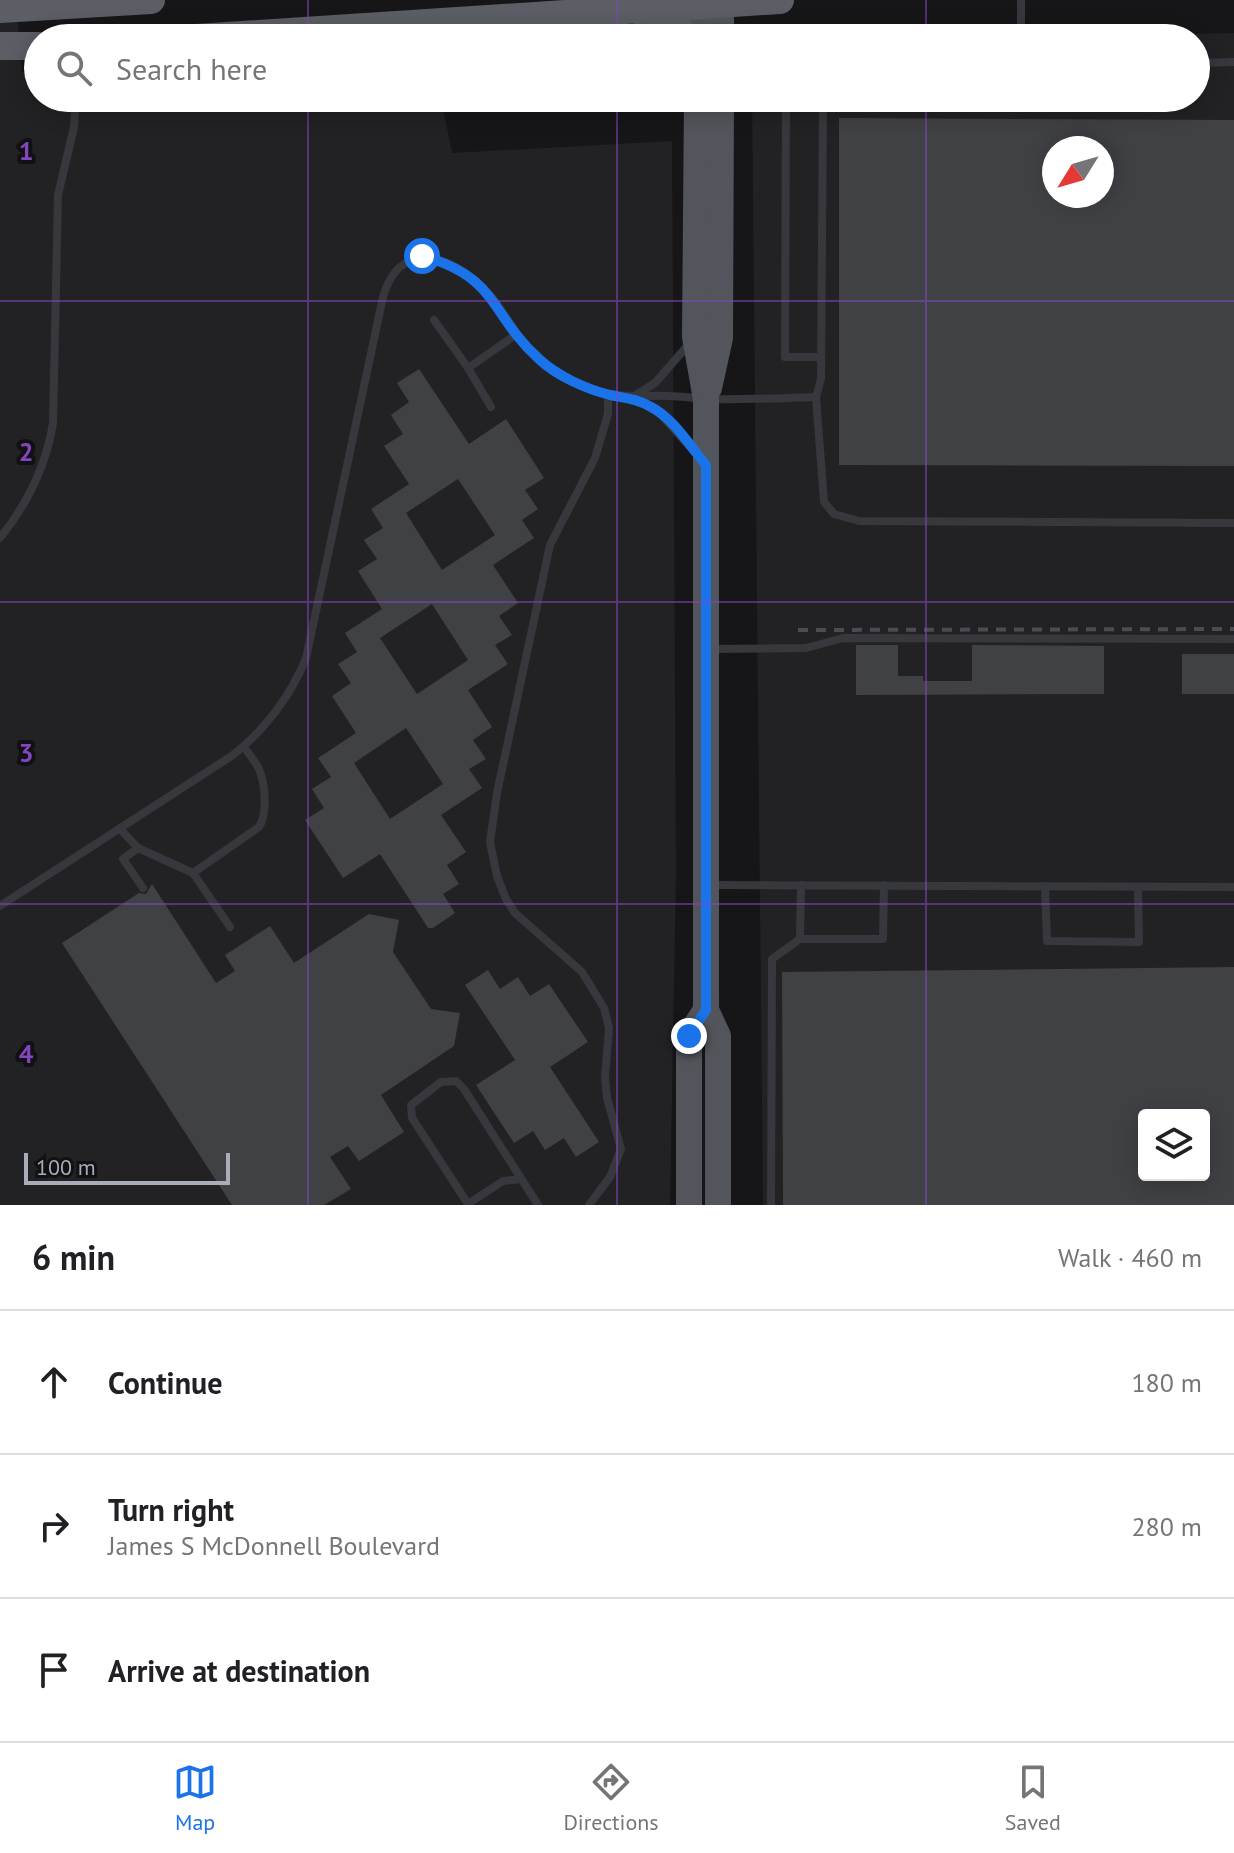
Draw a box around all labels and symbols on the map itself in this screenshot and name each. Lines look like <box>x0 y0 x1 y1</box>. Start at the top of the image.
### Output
text: 1 <box>19 134 33 167</box>
north arrow <box>1042 136 1114 208</box>
route start <box>404 238 440 274</box>
text: 2 <box>19 435 33 468</box>
text: 3 <box>19 736 33 769</box>
route end <box>671 1018 707 1054</box>
text: 4 <box>19 1037 34 1070</box>
scale bar <box>24 1149 230 1185</box>

